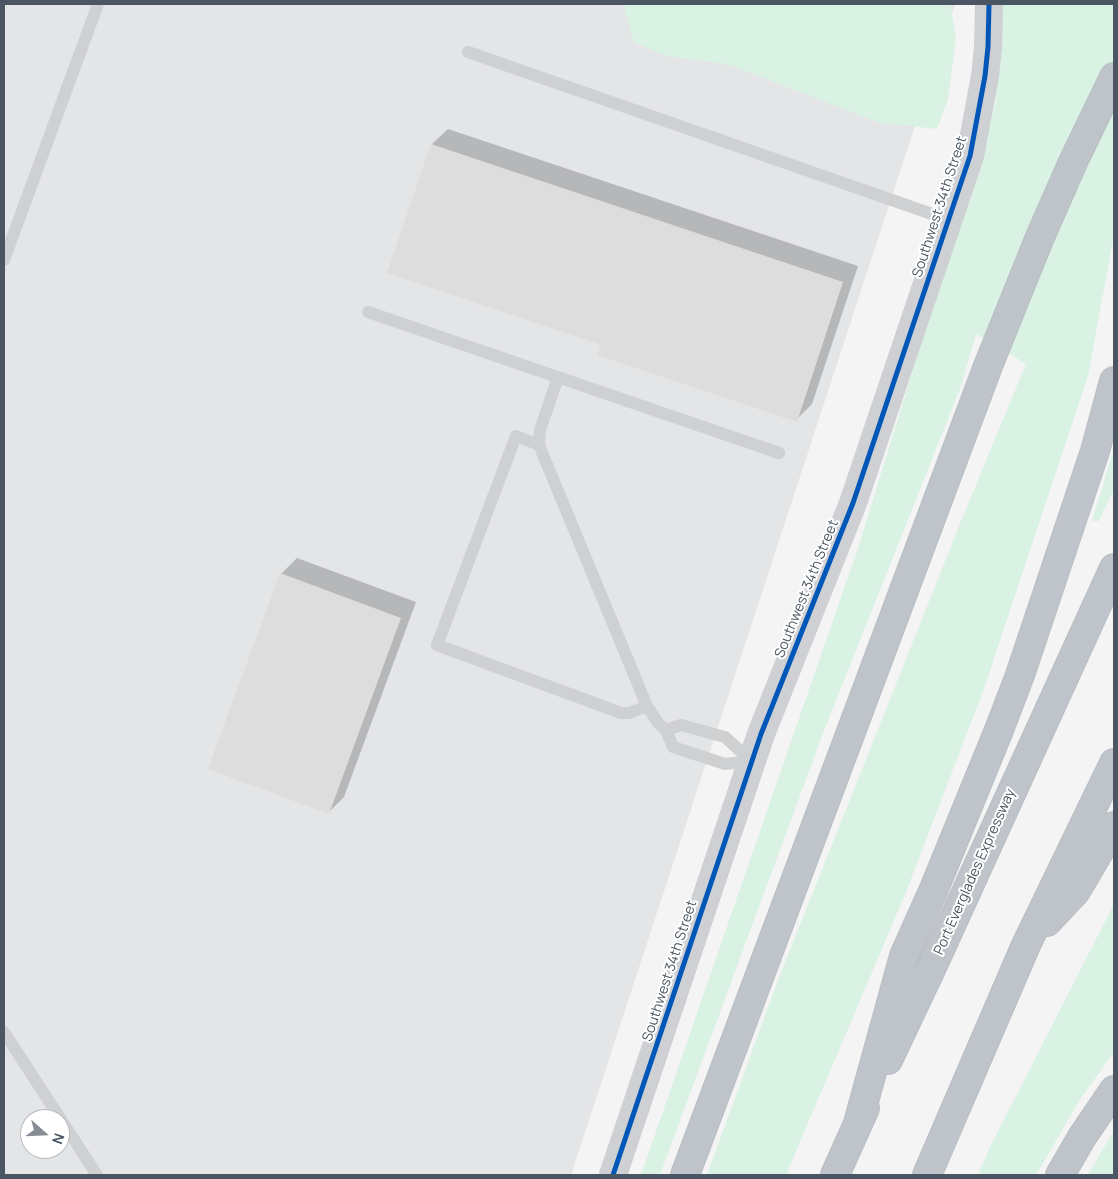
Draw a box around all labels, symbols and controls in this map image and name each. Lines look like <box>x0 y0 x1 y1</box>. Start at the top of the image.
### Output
street label: Southwest 34th Street <box>909 134 971 280</box>
street label: Southwest 34th Street <box>772 518 842 660</box>
street label: Port Everglades Expressway <box>931 786 1019 958</box>
street label: Southwest 34th Street <box>639 898 701 1044</box>
north arrow <box>20 1109 70 1159</box>
text: N <box>48 1131 69 1147</box>

